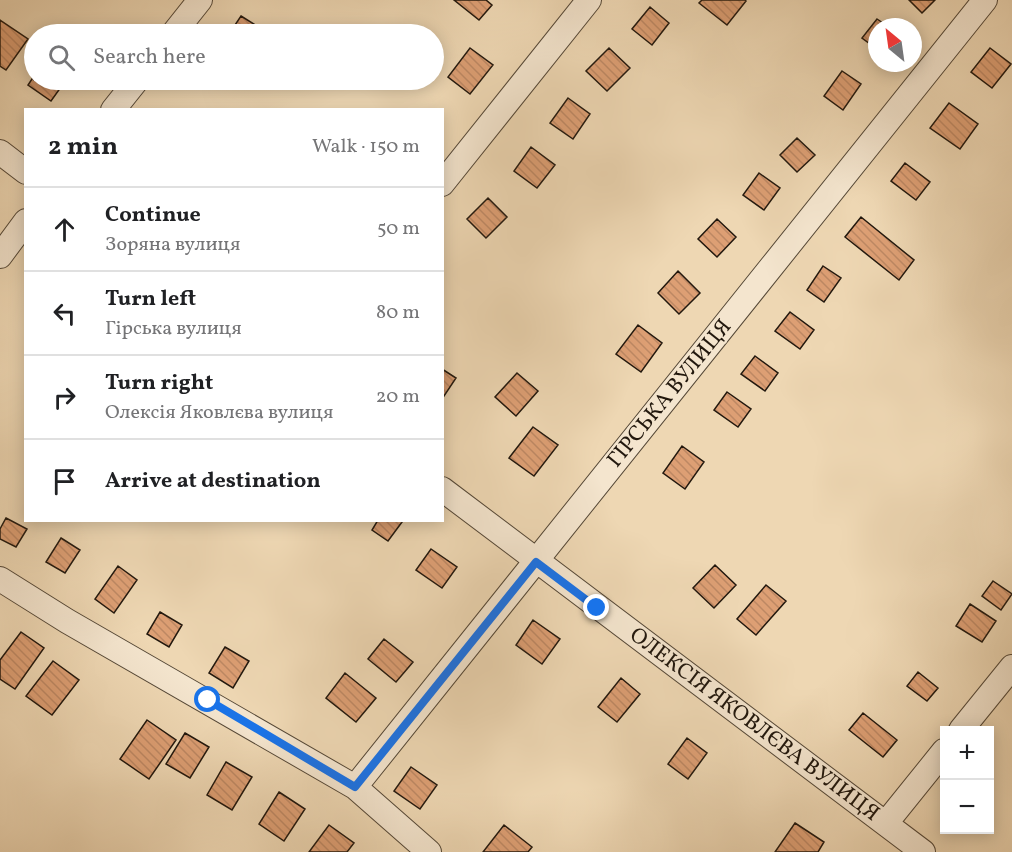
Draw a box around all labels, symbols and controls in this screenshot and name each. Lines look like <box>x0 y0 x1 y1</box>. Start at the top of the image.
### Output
north arrow <box>868 18 922 72</box>
search box <box>24 24 444 90</box>
icon: search <box>45 41 78 74</box>
text: Search here <box>93 42 206 73</box>
text: 2 min <box>48 129 118 165</box>
text: Walk · 150 m <box>312 133 420 161</box>
text: Continue <box>105 200 201 231</box>
icon: ahead <box>48 213 81 246</box>
text: 50 m <box>377 215 420 243</box>
text: Зоряна вулиця <box>105 231 240 259</box>
text: Turn left <box>105 284 196 315</box>
icon: left <box>48 297 81 330</box>
text: 80 m <box>376 299 420 327</box>
street label: ГІРСЬКА ВУЛИЦЯ <box>600 313 740 475</box>
text: Гірська вулиця <box>105 315 242 343</box>
text: Turn right <box>105 368 213 399</box>
icon: right <box>48 381 81 414</box>
text: 20 m <box>376 383 420 411</box>
text: Олексія Яковлєва вулиця <box>105 399 333 427</box>
icon: arrive <box>48 465 81 498</box>
text: Arrive at destination <box>105 466 321 497</box>
route end <box>583 594 609 620</box>
street label: ОЛЕКСІЯ ЯКОВЛЄВА ВУЛИЦЯ <box>622 621 886 829</box>
route start <box>194 686 220 712</box>
map controls <box>940 726 994 834</box>
button: + <box>940 726 994 780</box>
button: − <box>940 780 994 834</box>

